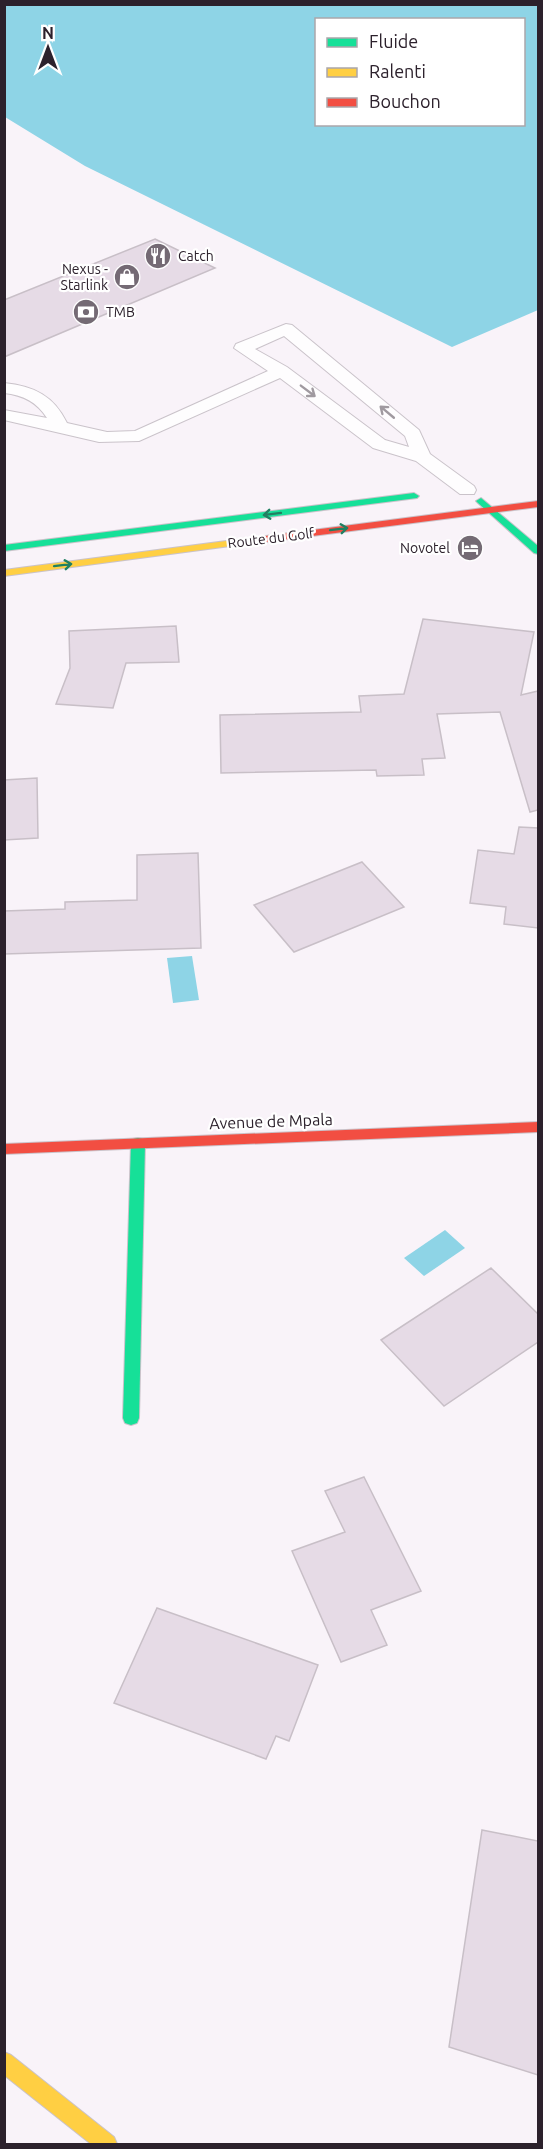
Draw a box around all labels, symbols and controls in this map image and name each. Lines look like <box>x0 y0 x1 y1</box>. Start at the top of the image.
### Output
north arrow <box>18 18 78 78</box>
legend <box>315 18 525 126</box>
text: N <box>42 24 54 42</box>
text: Fluide <box>369 31 418 51</box>
text: Ralenti <box>369 61 426 81</box>
text: Bouchon <box>369 91 441 111</box>
restaurant icon: Catch <box>143 241 173 271</box>
place label: Catch <box>178 248 214 264</box>
place label: Nexus - Starlink <box>61 261 108 293</box>
shop icon: Nexus - Starlink <box>112 262 142 292</box>
bank icon: TMB <box>71 297 101 327</box>
place label: TMB <box>106 304 135 320</box>
one-way arrow <box>300 385 316 398</box>
one-way arrow <box>380 405 395 419</box>
one-way arrow <box>262 509 282 520</box>
one-way arrow <box>329 523 349 534</box>
street label: Route du Golf <box>227 525 316 551</box>
hotel icon: Novotel <box>455 533 485 563</box>
place label: Novotel <box>400 540 450 556</box>
one-way arrow <box>52 559 72 570</box>
street label: Avenue de Mpala <box>209 1110 333 1132</box>

